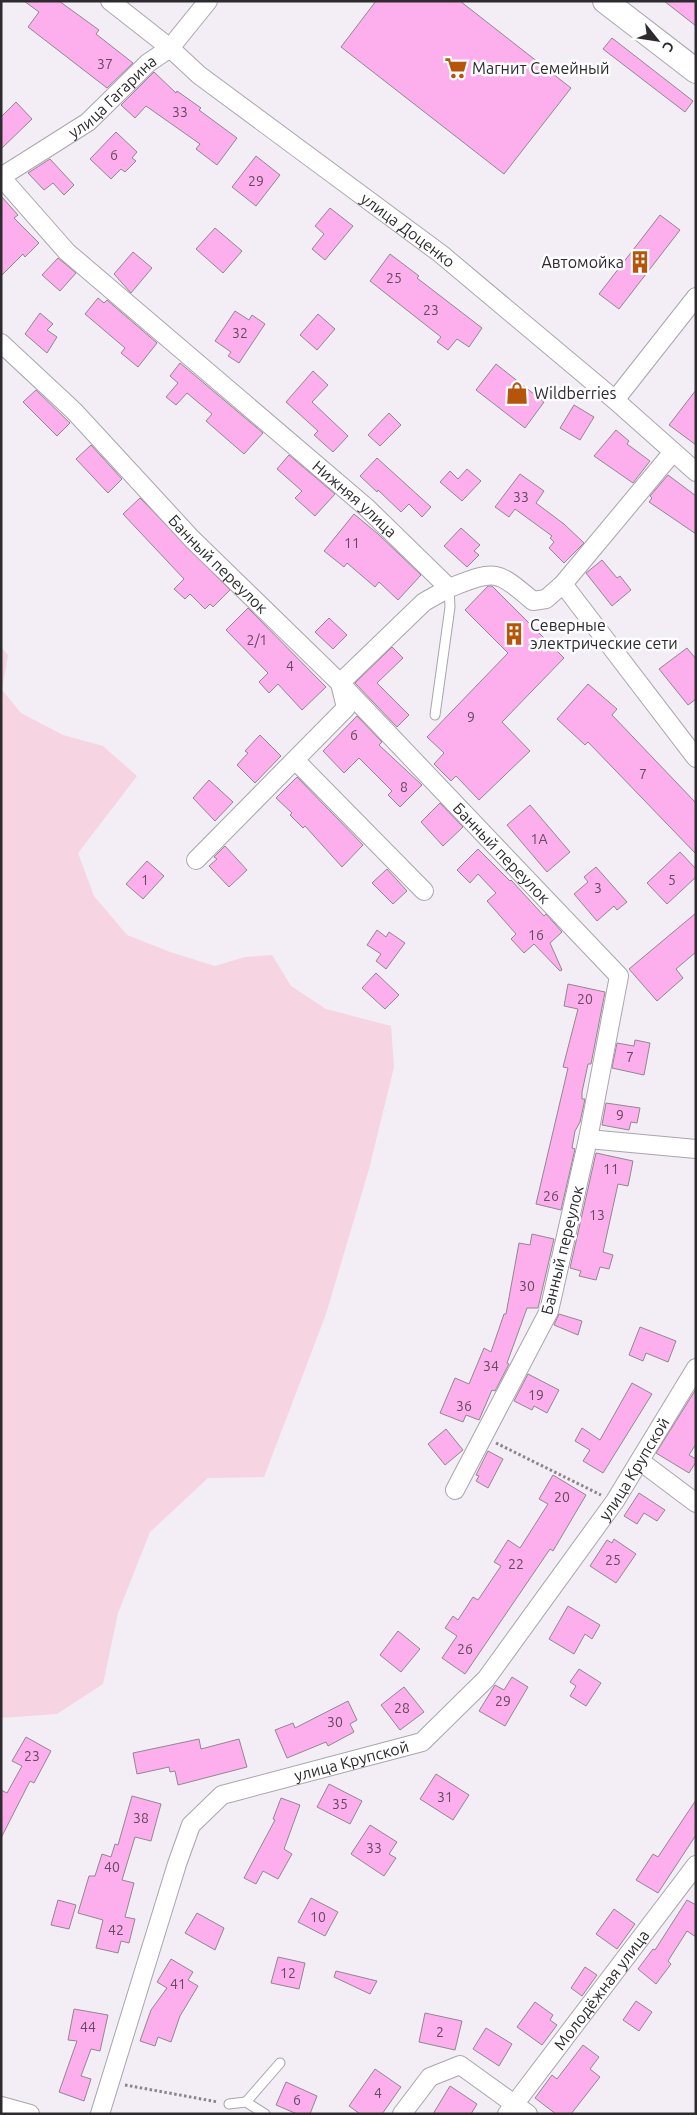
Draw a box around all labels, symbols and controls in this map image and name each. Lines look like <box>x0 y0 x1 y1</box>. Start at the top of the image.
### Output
north arrow <box>632 15 682 65</box>
text: С <box>659 39 677 54</box>
street label: улица Гагарина <box>65 51 159 141</box>
supermarket icon: Магнит Семейный <box>443 55 469 81</box>
house number: 37 <box>97 56 113 72</box>
place label: Магнит Семейный <box>472 59 609 77</box>
house number: 33 <box>172 104 188 120</box>
house number: 6 <box>110 147 118 163</box>
house number: 29 <box>248 173 264 189</box>
street label: улица Доценко <box>357 189 459 271</box>
building icon: Автомойка <box>627 249 653 275</box>
place label: Автомойка <box>541 253 624 271</box>
house number: 25 <box>386 270 402 286</box>
house number: 23 <box>423 302 439 318</box>
house number: 32 <box>232 325 248 341</box>
shop icon: Wildberries <box>504 380 530 406</box>
place label: Wildberries <box>534 384 617 402</box>
street label: Нижняя улица <box>309 457 400 541</box>
house number: 33 <box>513 489 529 505</box>
street label: Банный переулок <box>165 511 272 617</box>
house number: 11 <box>344 535 360 551</box>
place label: Северные электрические сети <box>530 616 678 652</box>
building icon: Северные электрические сети <box>501 621 527 647</box>
house number: 2/1 <box>247 632 267 648</box>
house number: 4 <box>286 658 294 674</box>
house number: 9 <box>467 709 475 725</box>
house number: 6 <box>350 727 358 743</box>
house number: 7 <box>639 766 647 782</box>
house number: 8 <box>400 779 408 795</box>
street label: Банный переулок <box>450 799 554 907</box>
house number: 1А <box>531 831 548 847</box>
house number: 1 <box>141 872 149 888</box>
house number: 5 <box>668 872 676 888</box>
house number: 3 <box>594 880 602 896</box>
house number: 16 <box>528 927 544 943</box>
house number: 20 <box>577 991 593 1007</box>
house number: 7 <box>626 1049 634 1065</box>
house number: 9 <box>616 1107 624 1123</box>
house number: 11 <box>603 1161 619 1177</box>
street label: Банный переулок <box>537 1184 587 1316</box>
house number: 26 <box>543 1188 559 1204</box>
house number: 13 <box>589 1207 605 1223</box>
house number: 30 <box>519 1278 535 1294</box>
house number: 34 <box>483 1358 499 1374</box>
house number: 19 <box>528 1387 544 1403</box>
house number: 36 <box>456 1398 472 1414</box>
street label: улица Крупской <box>595 1414 673 1524</box>
house number: 20 <box>554 1489 570 1505</box>
house number: 25 <box>605 1552 621 1568</box>
house number: 22 <box>508 1556 524 1572</box>
house number: 26 <box>457 1641 473 1657</box>
house number: 29 <box>495 1693 511 1709</box>
house number: 28 <box>394 1700 410 1716</box>
house number: 30 <box>327 1714 343 1730</box>
street label: улица Крупской <box>292 1737 411 1785</box>
house number: 23 <box>24 1748 40 1764</box>
house number: 31 <box>437 1789 453 1805</box>
house number: 35 <box>332 1796 348 1812</box>
house number: 38 <box>133 1810 149 1826</box>
house number: 33 <box>366 1840 382 1856</box>
house number: 40 <box>104 1859 120 1875</box>
house number: 10 <box>310 1909 326 1925</box>
house number: 42 <box>108 1922 124 1938</box>
street label: Молодёжная улица <box>550 1926 653 2053</box>
house number: 12 <box>280 1965 296 1981</box>
house number: 41 <box>170 1976 186 1992</box>
house number: 44 <box>80 2019 96 2035</box>
house number: 2 <box>436 2024 444 2040</box>
house number: 4 <box>374 2085 382 2101</box>
house number: 6 <box>293 2092 301 2108</box>

